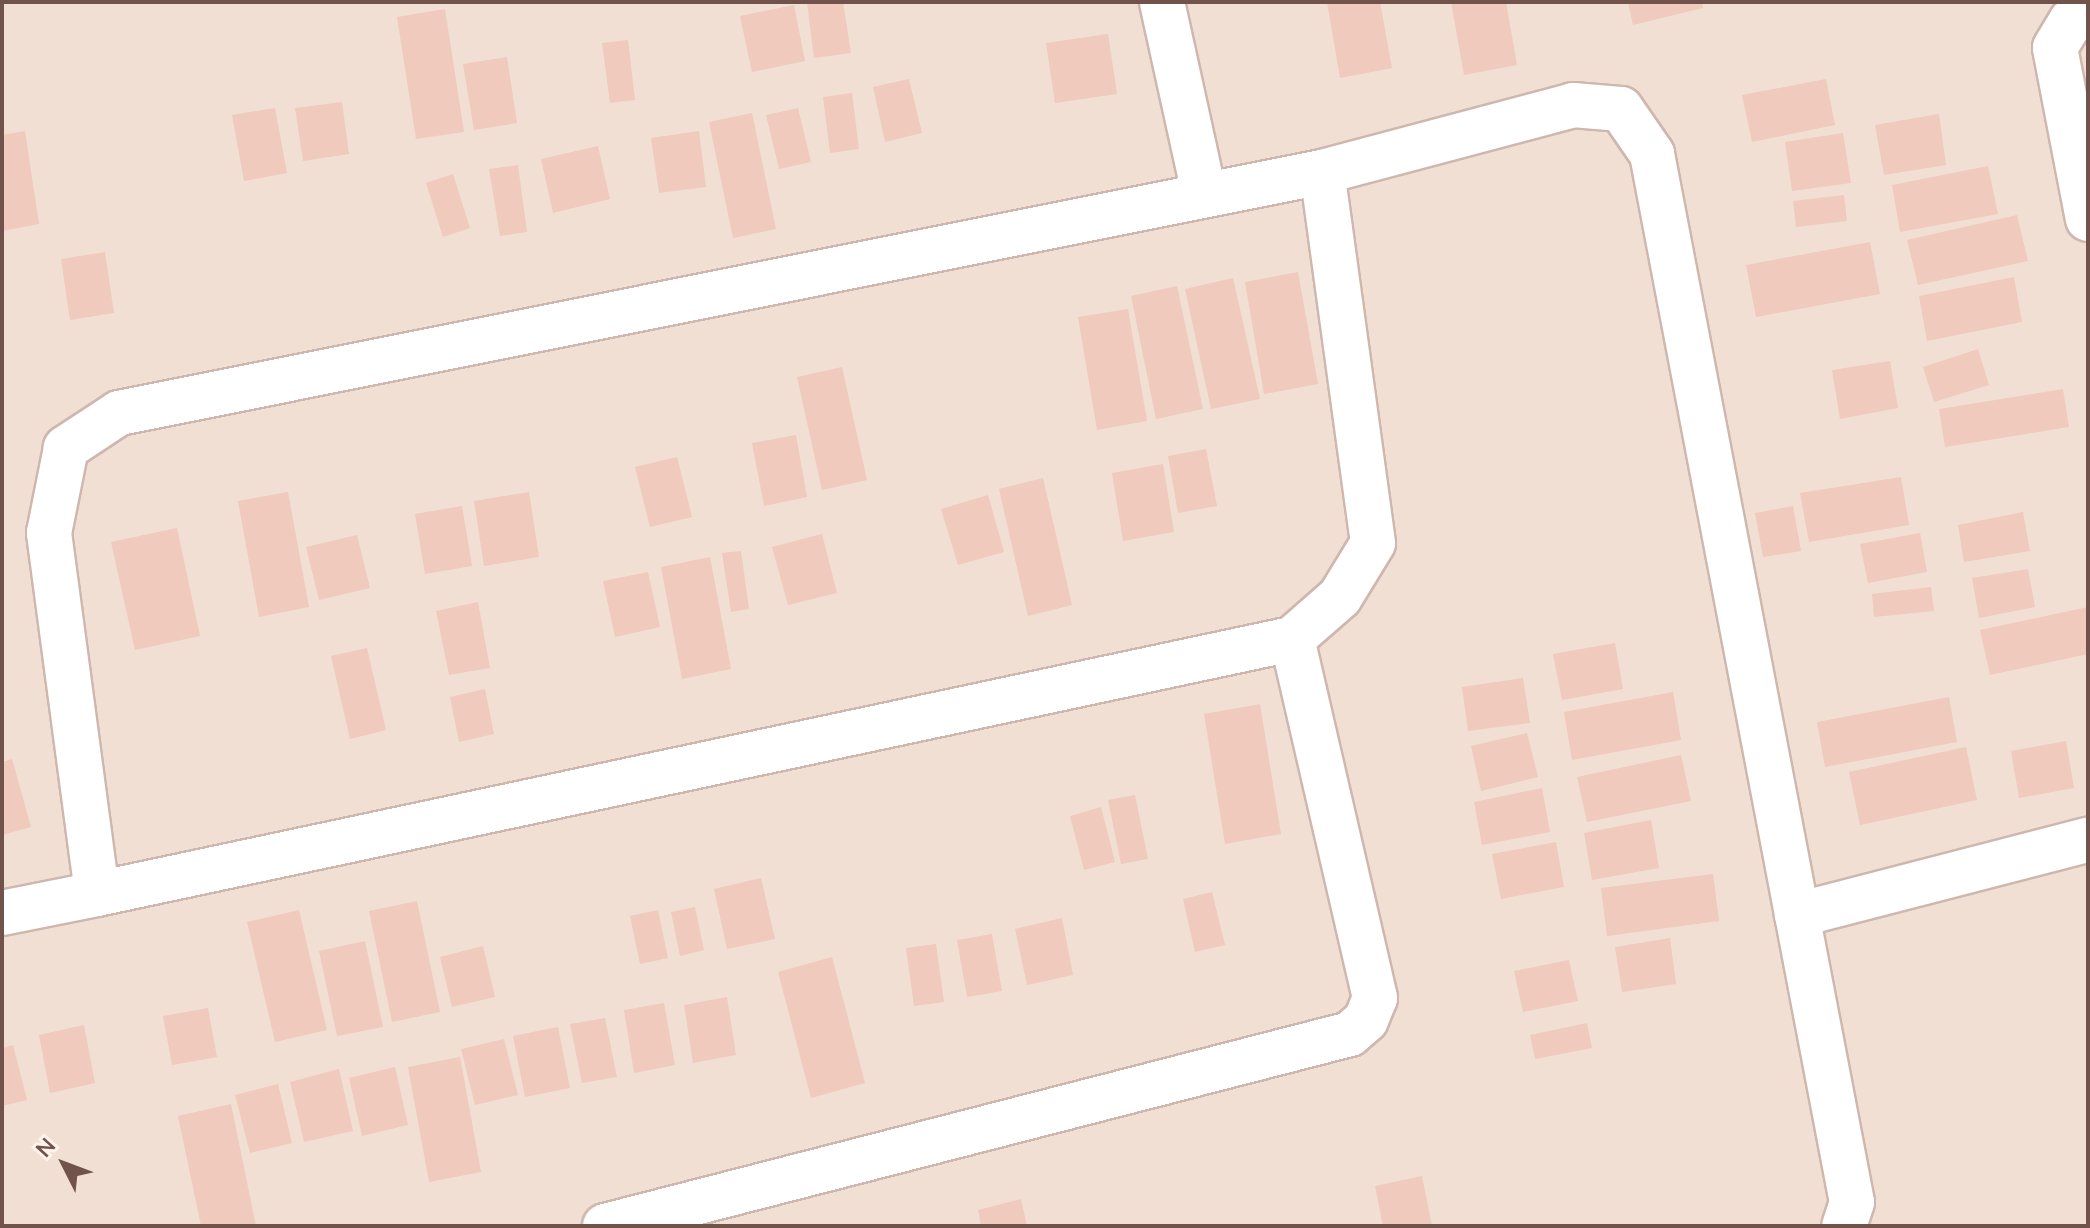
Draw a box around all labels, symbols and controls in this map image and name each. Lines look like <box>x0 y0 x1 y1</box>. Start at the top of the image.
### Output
north arrow <box>24 1124 104 1204</box>
text: N <box>30 1132 63 1164</box>

